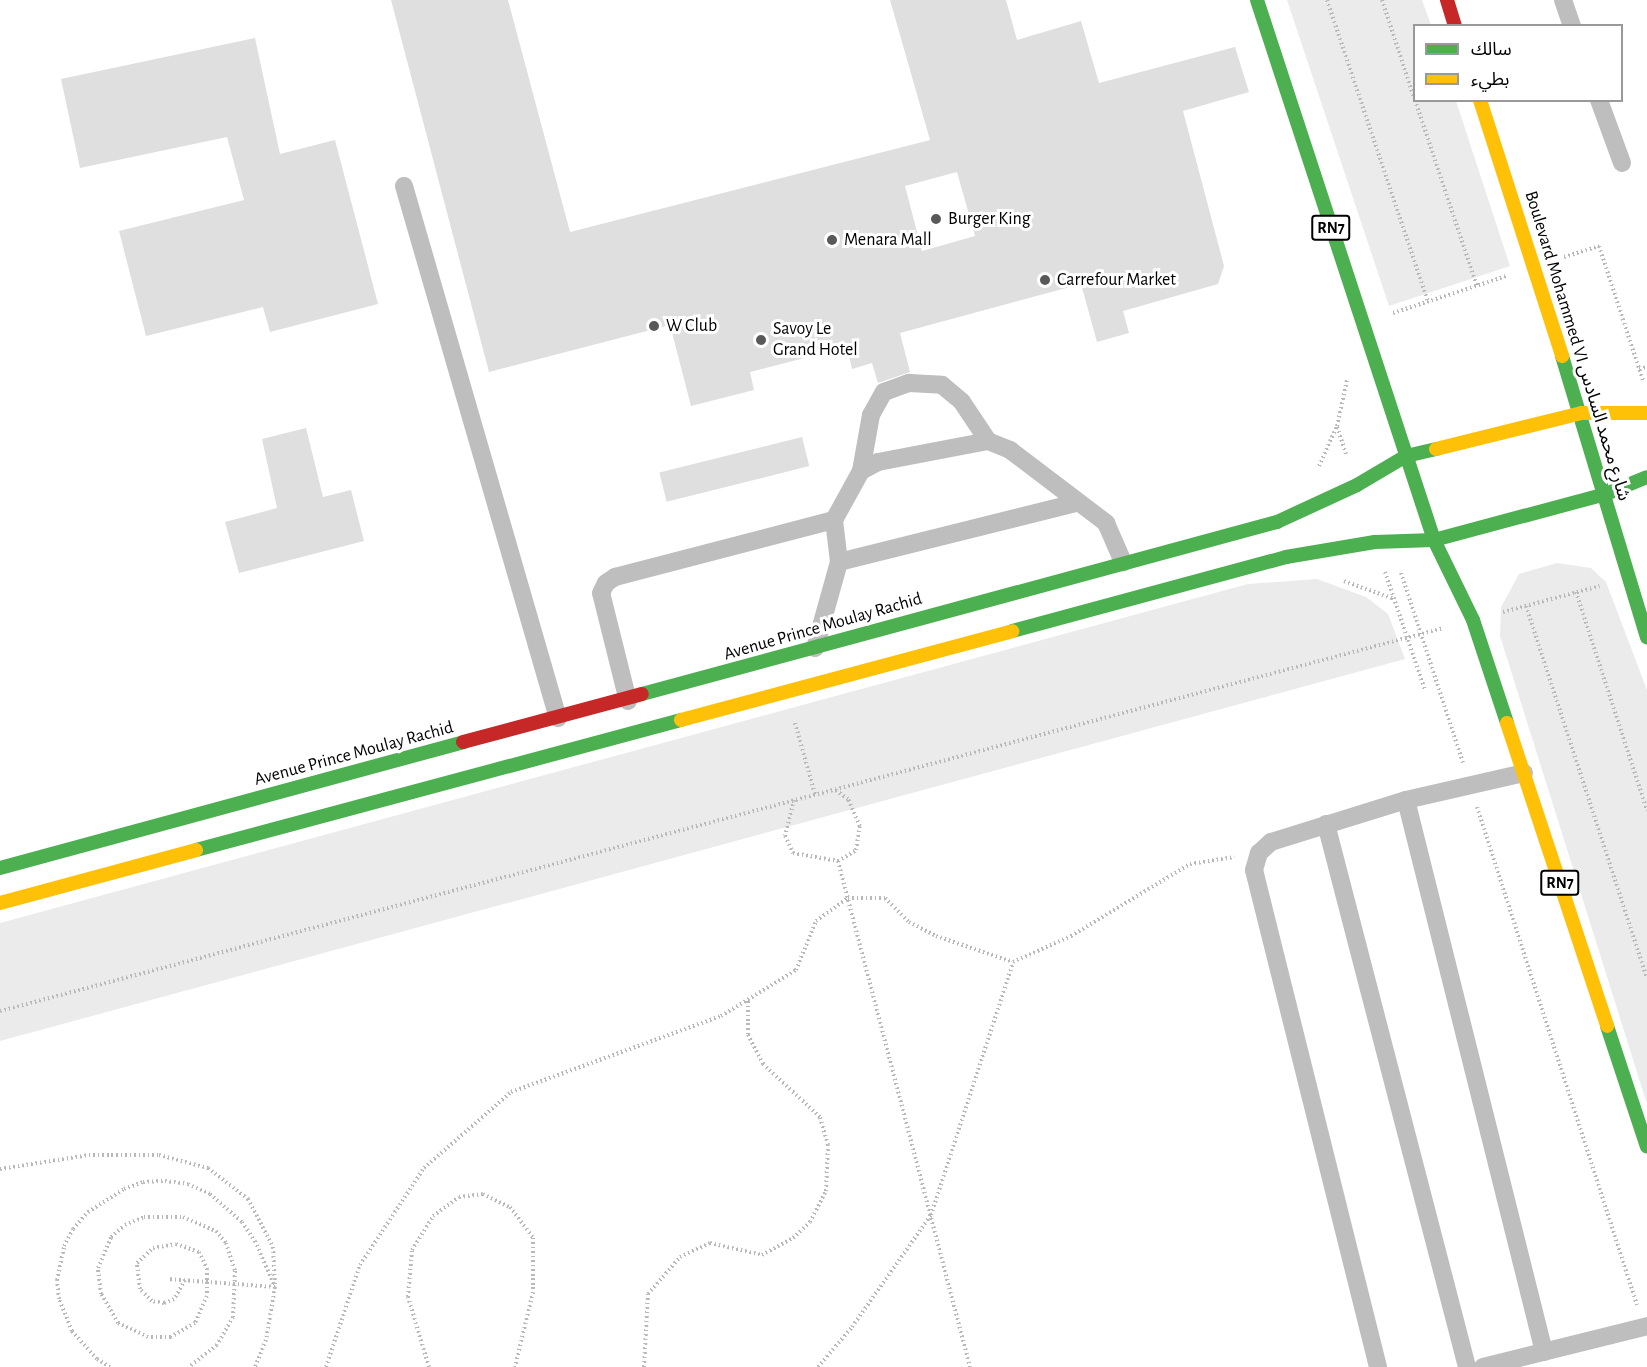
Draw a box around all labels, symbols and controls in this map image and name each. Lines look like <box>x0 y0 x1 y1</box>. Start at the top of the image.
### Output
legend <box>1413 24 1623 102</box>
text: سالك <box>1471 41 1512 59</box>
text: بطيء <box>1471 71 1509 89</box>
street label: Boulevard Mohammed VI شارع محمد السادس <box>1519 188 1635 504</box>
place label: Burger King <box>948 208 1031 230</box>
marker: Burger King <box>929 212 943 226</box>
road number: RN7 <box>1310 215 1352 241</box>
place label: Menara Mall <box>844 229 932 251</box>
marker: Menara Mall <box>825 233 839 247</box>
place label: Carrefour Market <box>1057 269 1176 291</box>
marker: Carrefour Market <box>1038 273 1052 287</box>
place label: W Club <box>666 315 717 337</box>
marker: W Club <box>647 319 661 333</box>
place label: Savoy Le Grand Hotel <box>773 319 858 362</box>
marker: Savoy Le Grand Hotel <box>754 333 768 347</box>
street label: Avenue Prince Moulay Rachid <box>721 588 925 666</box>
street label: Avenue Prince Moulay Rachid <box>252 717 456 791</box>
road number: RN7 <box>1539 870 1581 896</box>

